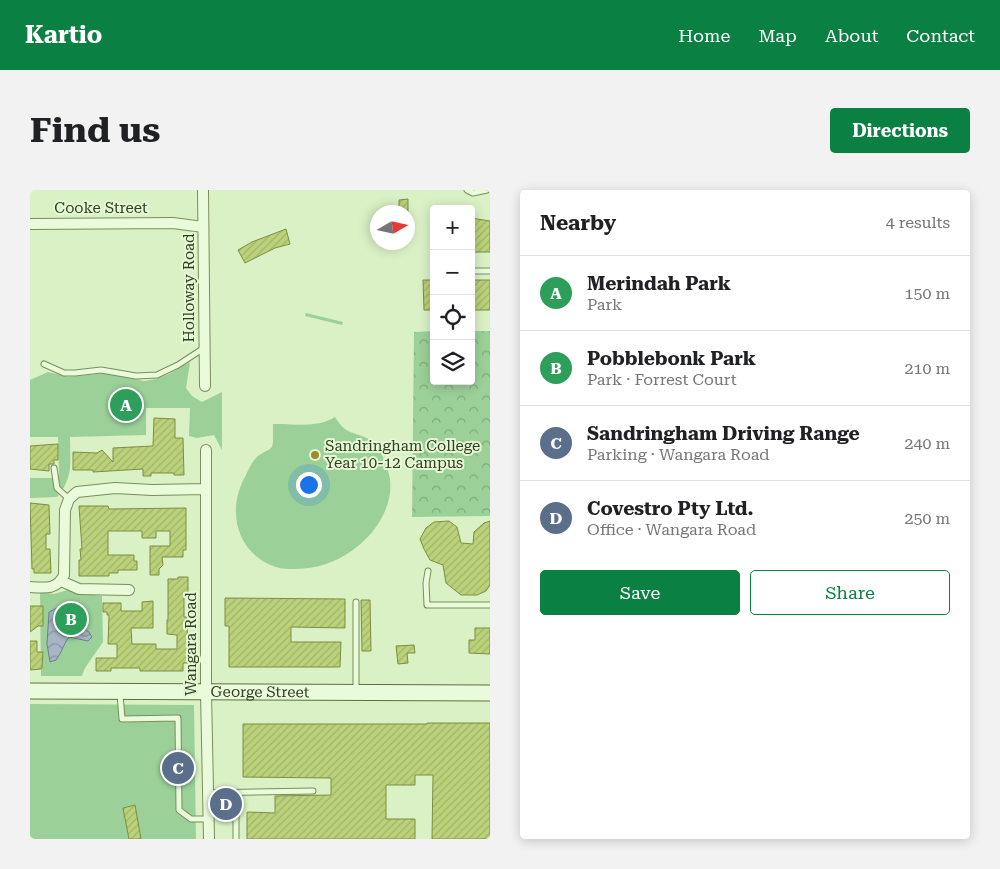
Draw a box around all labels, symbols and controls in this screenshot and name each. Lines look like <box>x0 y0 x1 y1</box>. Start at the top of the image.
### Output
text: Kartio <box>25 21 102 49</box>
text: Home <box>678 25 730 46</box>
text: Map <box>758 25 797 46</box>
text: About <box>825 25 878 46</box>
text: Contact <box>906 25 975 46</box>
button: Directions <box>830 108 970 153</box>
text: Find us <box>30 110 160 151</box>
street label: Cooke Street <box>54 199 148 217</box>
north arrow <box>370 205 415 250</box>
map controls <box>430 205 475 385</box>
button: + <box>430 205 475 250</box>
text: Nearby <box>540 211 616 235</box>
text: 4 results <box>886 213 950 232</box>
street label: Holloway Road <box>180 233 198 343</box>
button: − <box>430 250 475 295</box>
text: Merindah Park <box>587 272 731 295</box>
text: A <box>550 284 562 303</box>
text: 150 m <box>904 284 950 303</box>
button: locate <box>430 295 475 340</box>
text: Park <box>587 295 622 314</box>
button: layers <box>430 340 475 385</box>
text: Pobblebonk Park <box>587 347 756 370</box>
text: B <box>550 359 562 378</box>
text: 210 m <box>904 359 950 378</box>
text: Park · Forrest Court <box>587 370 737 389</box>
pin: A <box>110 386 142 424</box>
text: Sandringham Driving Range <box>587 422 860 445</box>
text: C <box>550 434 562 453</box>
text: 240 m <box>904 434 950 453</box>
place label: Sandringham College Year 10-12 Campus <box>325 437 480 472</box>
text: Parking · Wangara Road <box>587 445 769 464</box>
marker: Sandringham College Year 10-12 Campus <box>309 449 321 461</box>
your location <box>296 472 322 498</box>
text: Covestro Pty Ltd. <box>587 497 754 520</box>
text: D <box>550 509 562 528</box>
text: 250 m <box>904 509 950 528</box>
text: Office · Wangara Road <box>587 520 756 539</box>
button: Save <box>540 570 740 615</box>
button: Share <box>750 570 950 615</box>
street label: Wangara Road <box>182 592 200 696</box>
pin: B <box>55 600 87 638</box>
street label: George Street <box>211 683 310 701</box>
pin: C <box>162 749 194 787</box>
pin: D <box>210 785 242 823</box>

